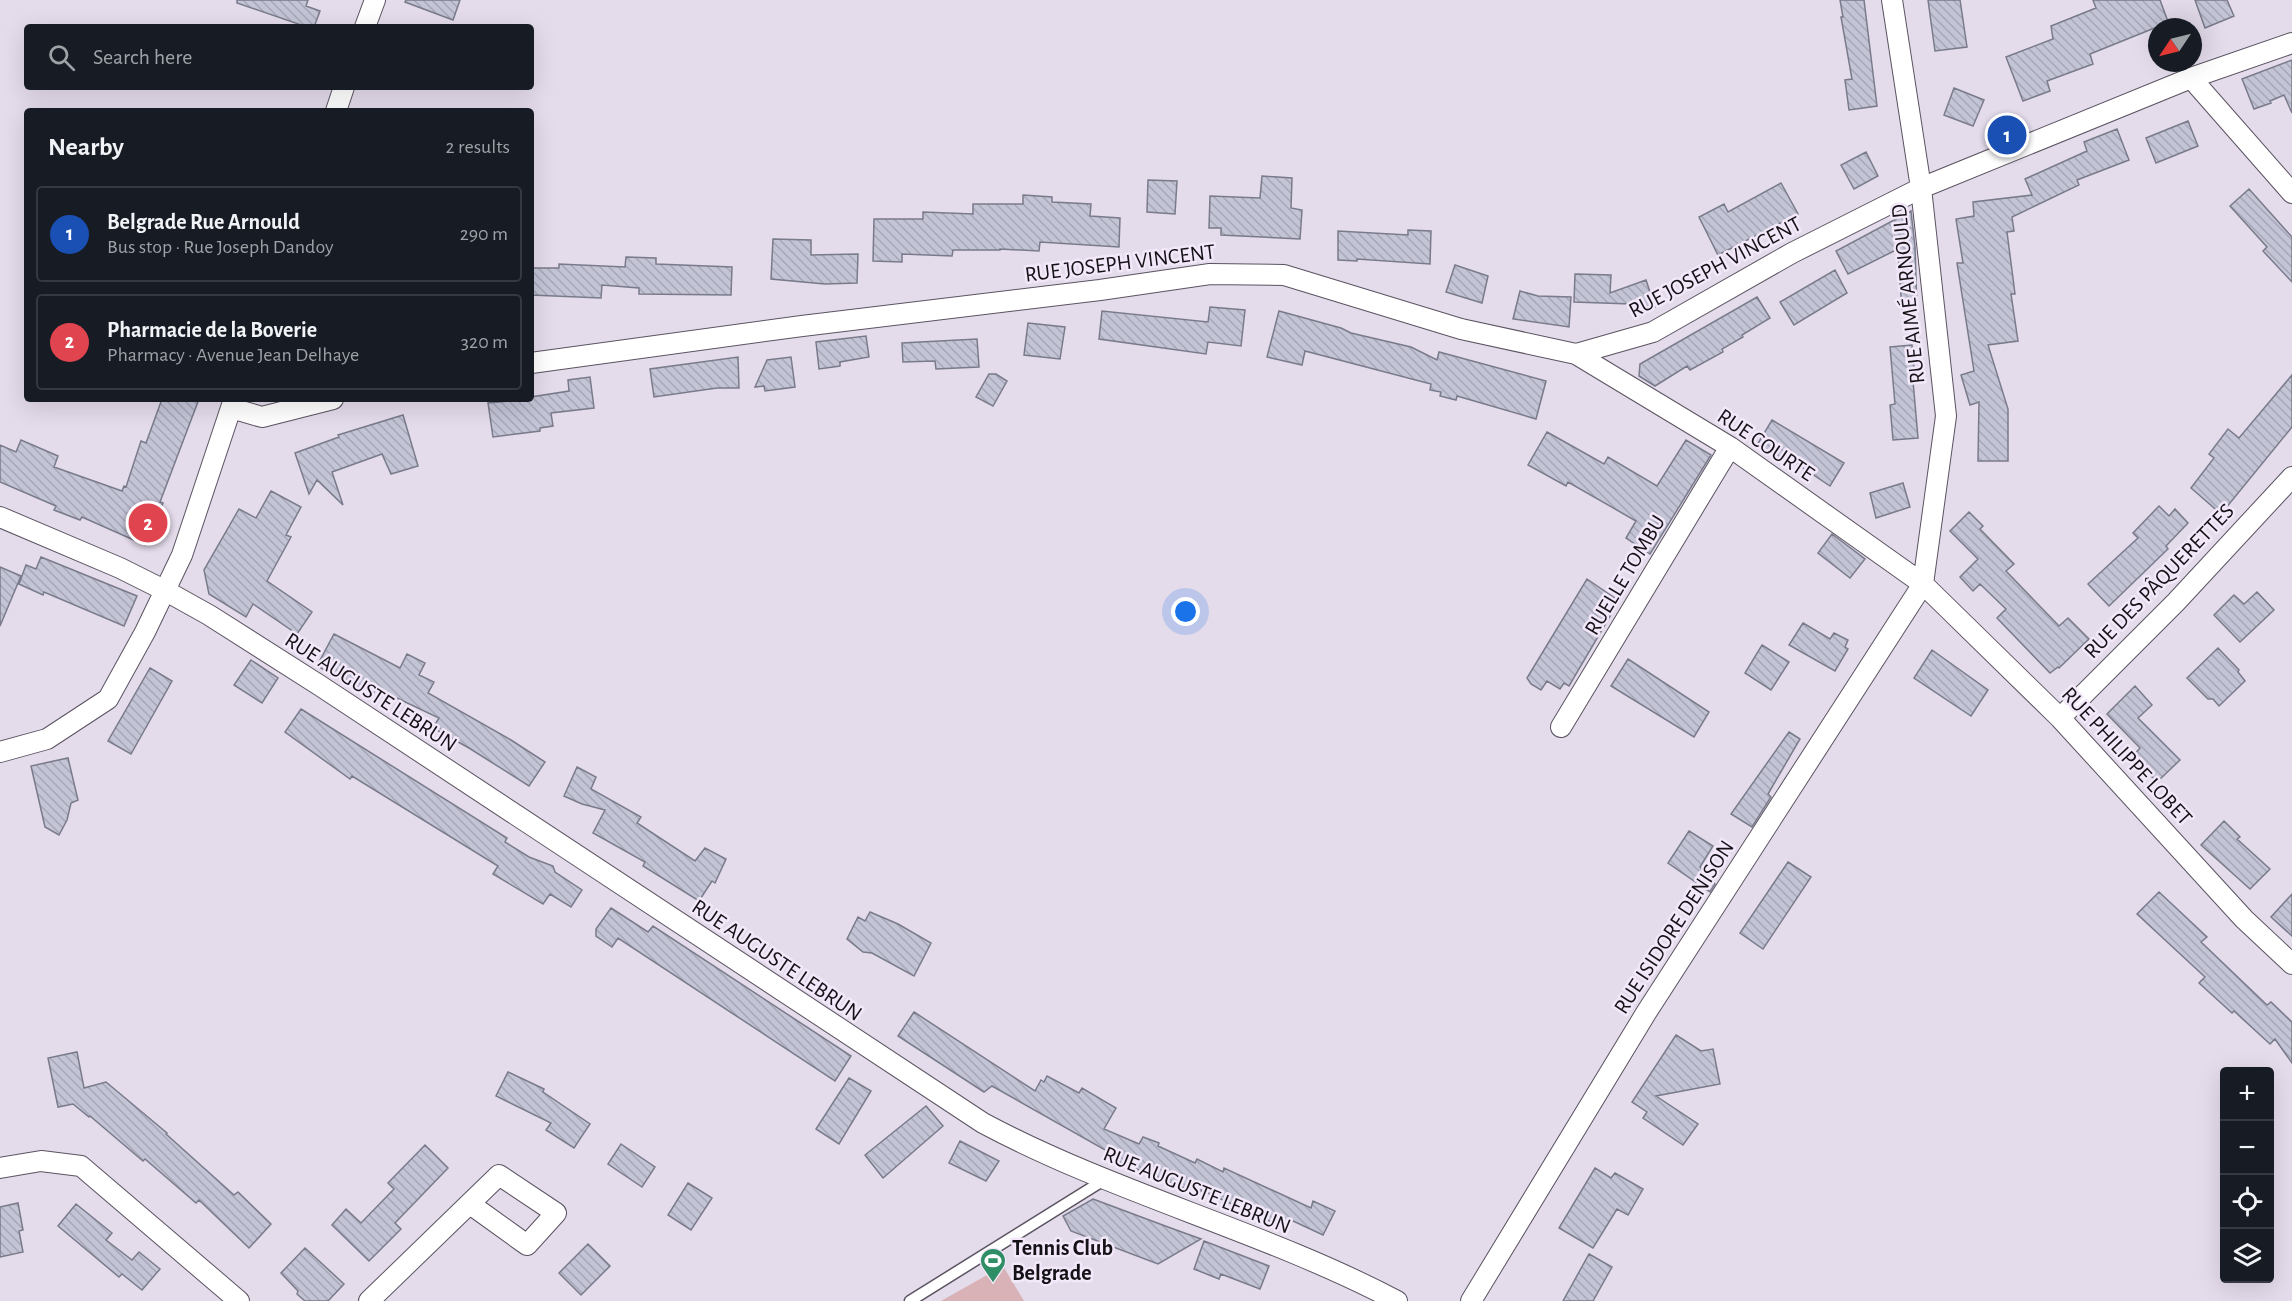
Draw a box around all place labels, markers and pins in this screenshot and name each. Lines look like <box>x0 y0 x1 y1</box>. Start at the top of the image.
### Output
pin: 1 <box>1988 112 2026 158</box>
pin: 2 <box>128 500 168 546</box>
place label: Tennis Club Belgrade <box>1012 1237 1113 1284</box>
sports icon: Tennis Club Belgrade <box>978 1246 1008 1284</box>

